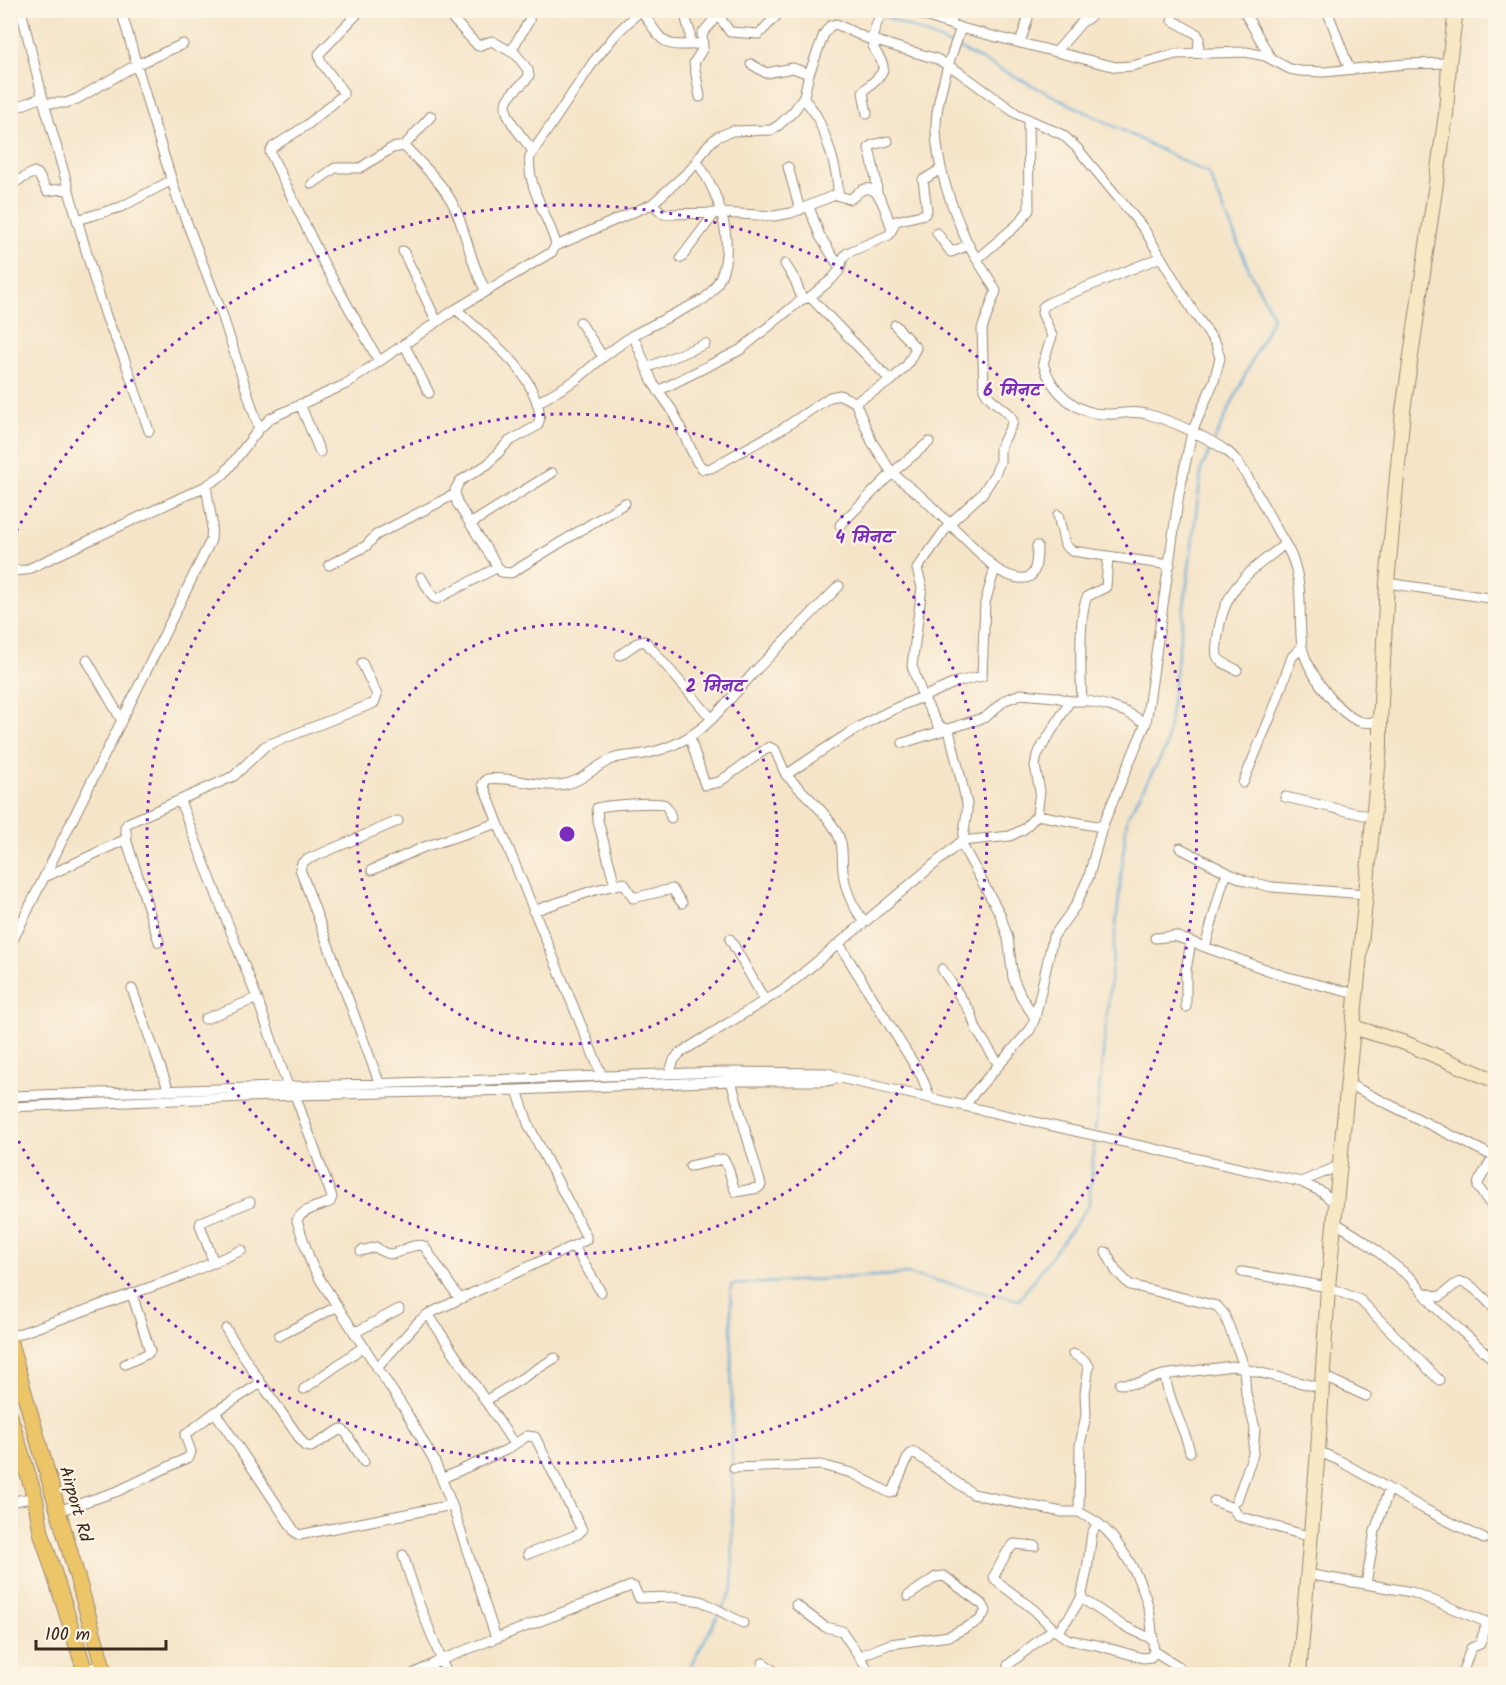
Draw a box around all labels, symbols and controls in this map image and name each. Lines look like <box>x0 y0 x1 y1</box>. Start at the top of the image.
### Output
text: 6 मिनट <box>983 377 1045 406</box>
text: 4 मिनट <box>835 524 897 553</box>
text: 2 मिनट <box>686 673 748 702</box>
centre of rings <box>557 824 577 844</box>
street label: Airport Rd <box>50 1463 99 1547</box>
scale bar <box>36 1613 166 1651</box>
text: 100 m <box>45 1621 90 1650</box>

